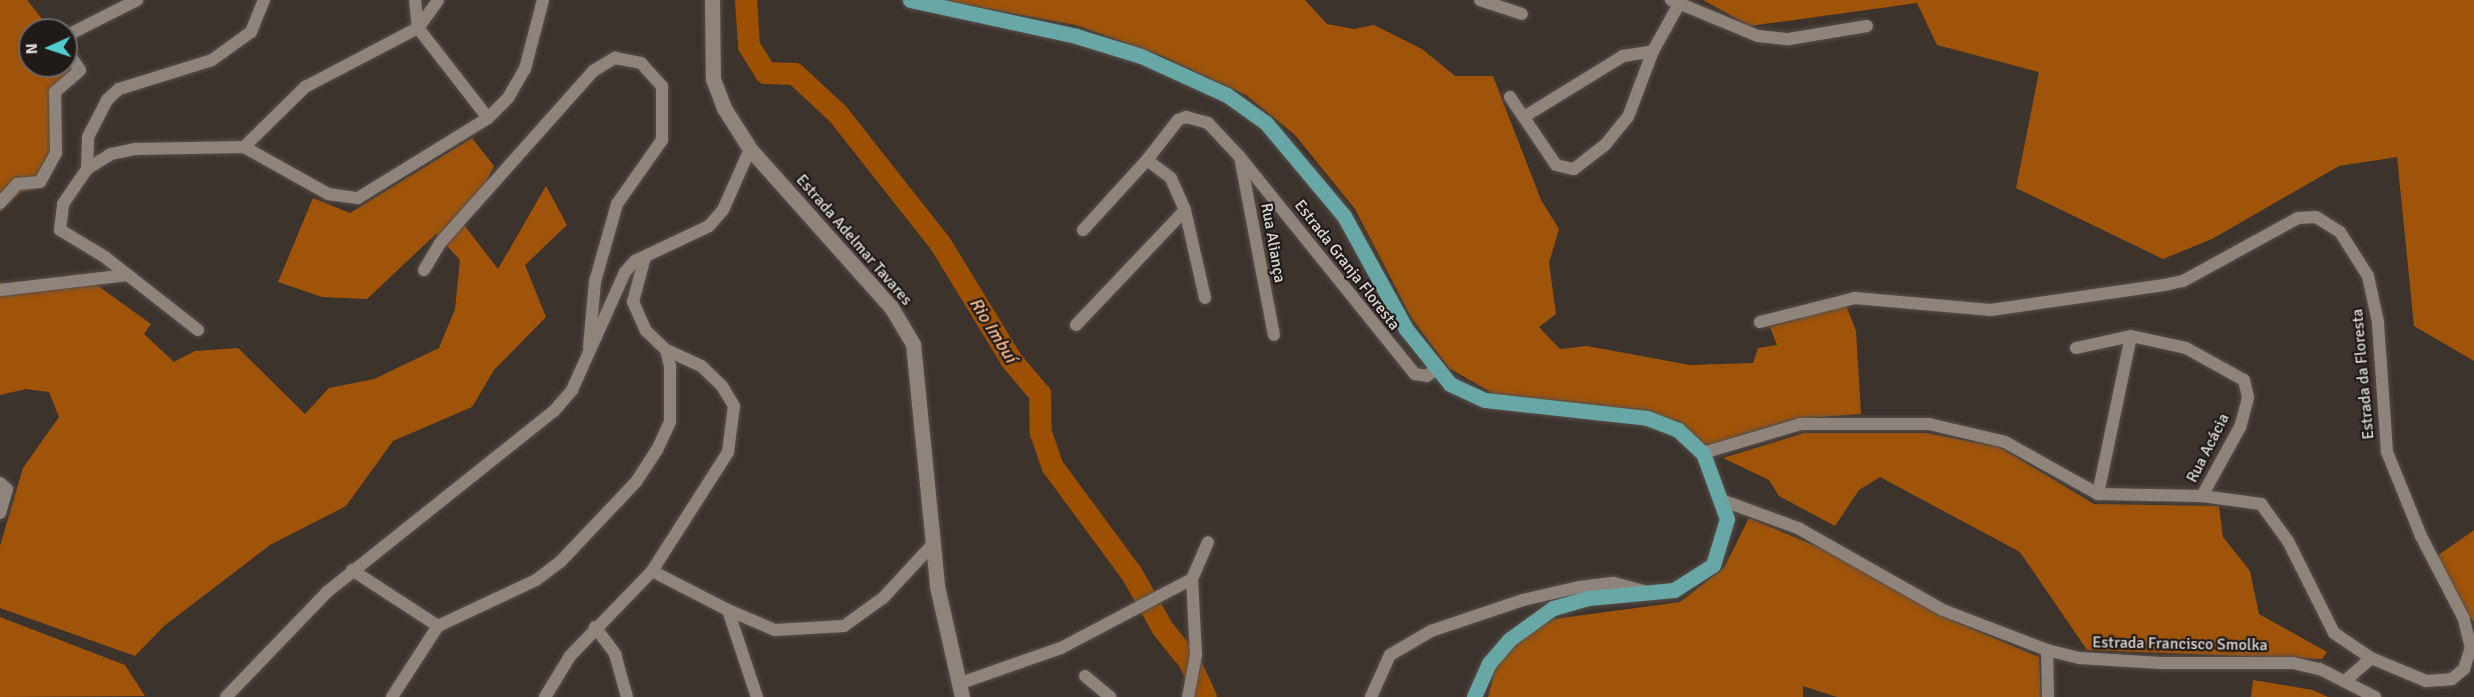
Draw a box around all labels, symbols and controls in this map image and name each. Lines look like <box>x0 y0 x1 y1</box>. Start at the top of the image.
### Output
north arrow <box>18 18 78 78</box>
text: N <box>22 43 42 55</box>
street label: Estrada Adelmar Tavares <box>792 171 916 309</box>
street label: Estrada Granja Floresta <box>1290 196 1404 334</box>
street label: Rua Aliança <box>1257 202 1289 284</box>
water label: Rio Imbuí <box>965 293 1021 367</box>
street label: Estrada da Floresta <box>2348 308 2378 440</box>
street label: Rua Acácia <box>2182 410 2234 486</box>
street label: Estrada Francisco Smolka <box>2092 633 2268 655</box>

